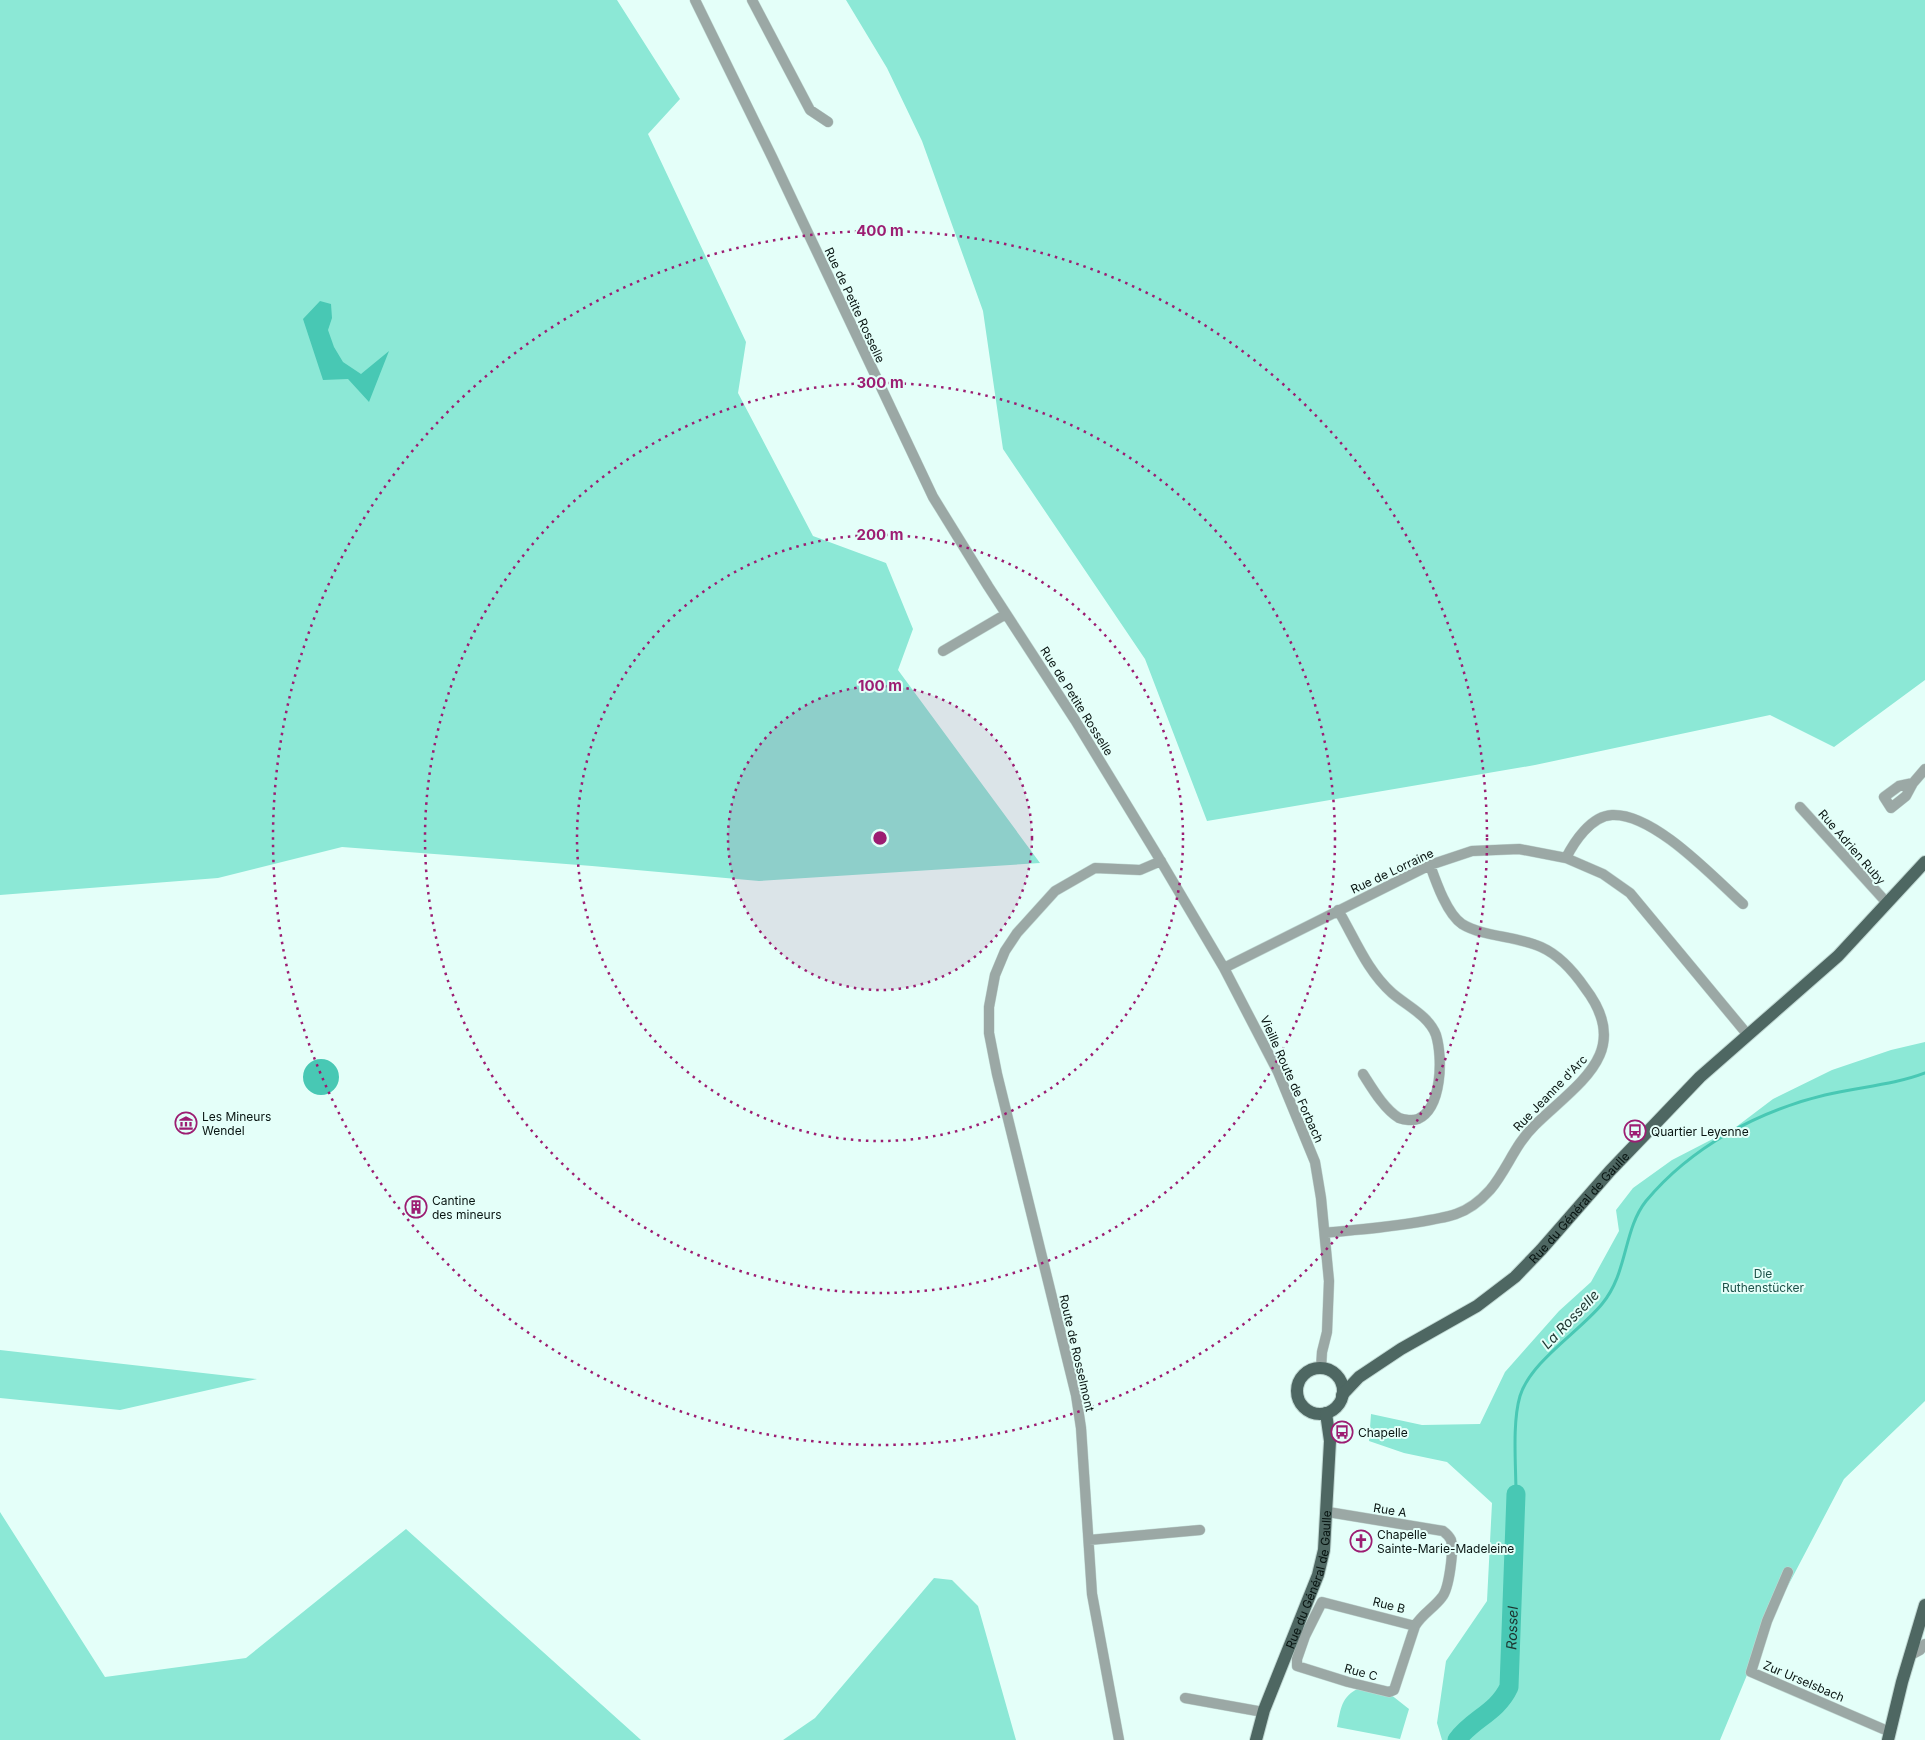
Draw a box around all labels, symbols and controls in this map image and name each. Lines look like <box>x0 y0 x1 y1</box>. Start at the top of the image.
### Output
text: 400 m <box>856 221 904 240</box>
street label: Rue de Petite Rosselle <box>822 245 888 365</box>
text: 300 m <box>856 373 904 392</box>
text: 200 m <box>857 525 903 544</box>
street label: Rue de Petite Rosselle <box>1037 644 1117 758</box>
text: 100 m <box>858 676 902 695</box>
street label: Rue Adrien Ruby <box>1815 806 1889 888</box>
centre of rings <box>871 829 889 847</box>
street label: Rue de Lorraine <box>1348 845 1436 897</box>
street label: Vieille Route de Forbach <box>1257 1013 1327 1145</box>
street label: Rue Jeanne d'Arc <box>1510 1052 1590 1134</box>
place label: Les Mineurs Wendel <box>202 1109 271 1138</box>
museum icon: Les Mineurs Wendel <box>174 1111 198 1135</box>
bus stop icon: Quartier Leyenne <box>1623 1119 1647 1143</box>
place label: Quartier Leyenne <box>1651 1124 1749 1139</box>
street label: Rue du Général de Gaulle <box>1525 1148 1632 1266</box>
place label: Cantine des mineurs <box>432 1193 502 1222</box>
building icon: Cantine des mineurs <box>404 1195 428 1219</box>
park label: Die Ruthenstücker <box>1722 1266 1804 1295</box>
water label: La Rosselle <box>1538 1286 1602 1352</box>
street label: Route de Rosselmont <box>1056 1293 1098 1413</box>
bus stop icon: Chapelle <box>1330 1420 1354 1444</box>
place label: Chapelle <box>1358 1425 1408 1440</box>
street label: Rue A <box>1372 1500 1408 1520</box>
street label: Rue du Général de Gaulle <box>1282 1510 1334 1651</box>
place label: Chapelle Sainte-Marie-Madeleine <box>1377 1527 1514 1556</box>
church icon: Chapelle Sainte-Marie-Madeleine <box>1349 1529 1373 1553</box>
street label: Rue B <box>1371 1594 1407 1616</box>
water label: Rossel <box>1502 1605 1520 1650</box>
street label: Zur Urselsbach <box>1761 1657 1847 1705</box>
street label: Rue C <box>1343 1660 1380 1684</box>

